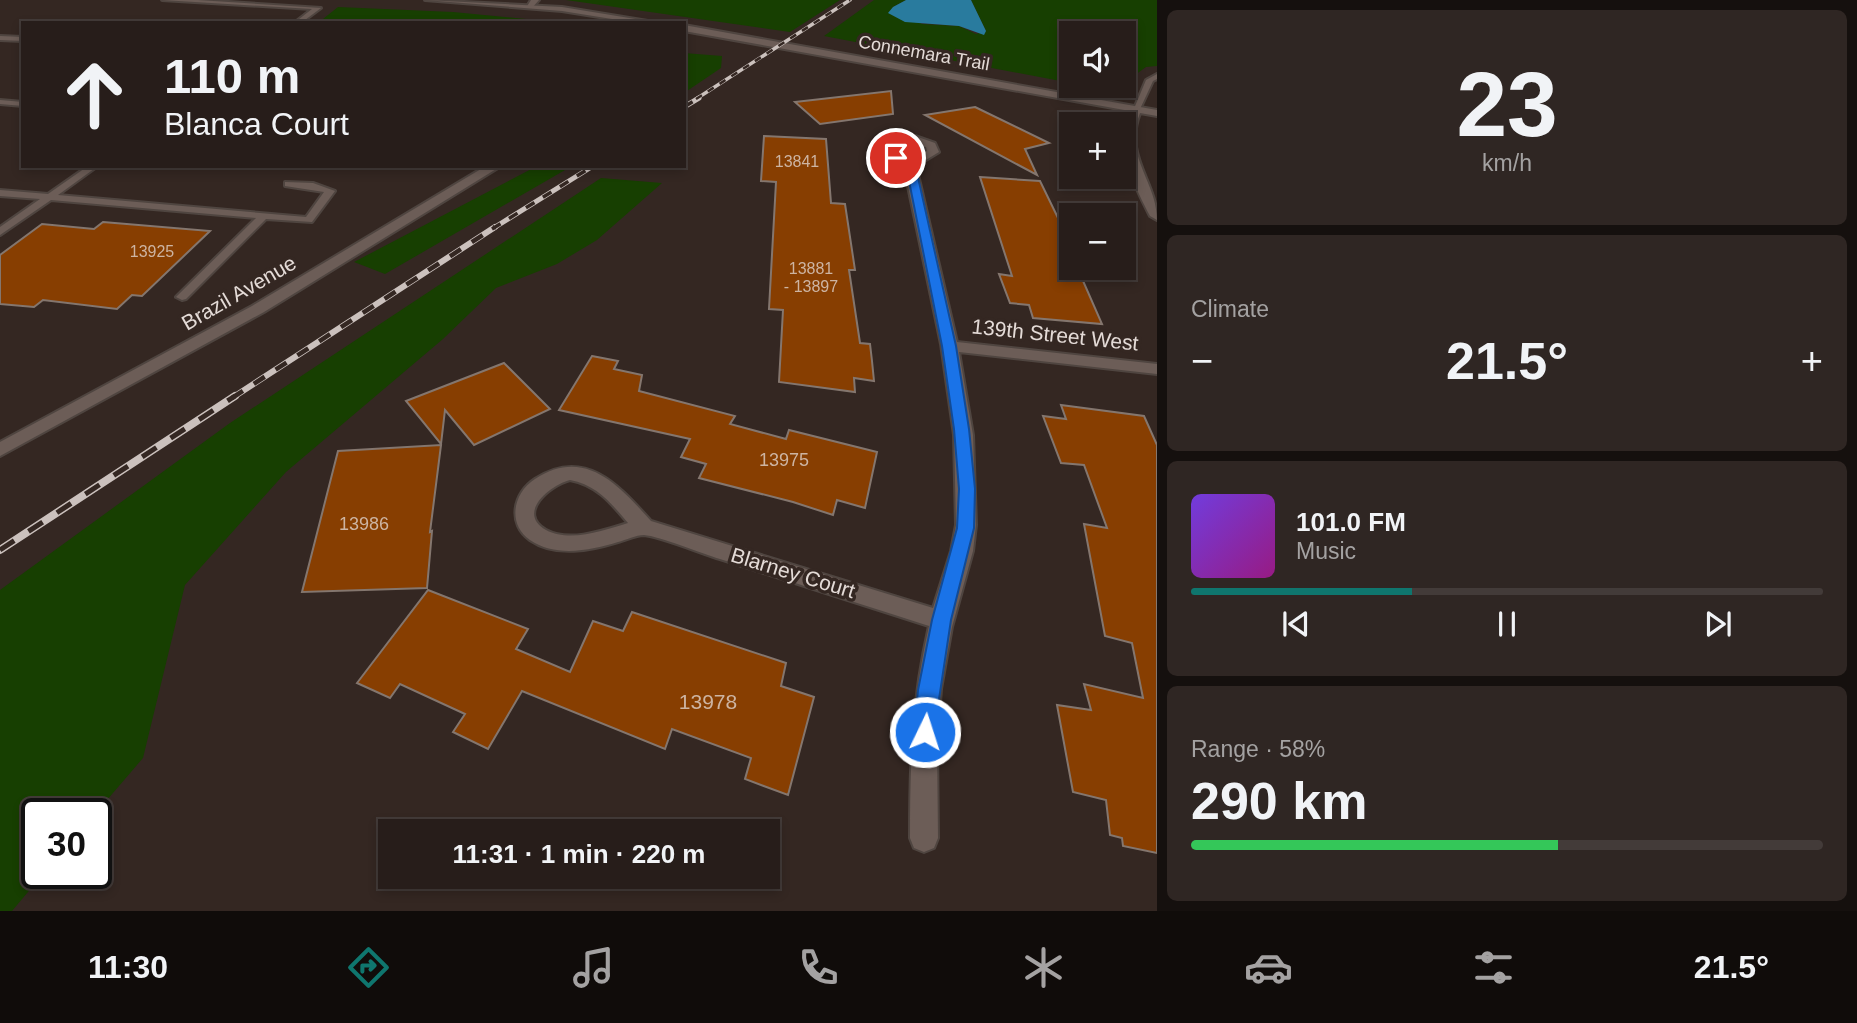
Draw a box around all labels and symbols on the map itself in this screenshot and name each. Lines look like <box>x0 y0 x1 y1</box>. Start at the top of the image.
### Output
street label: Connemara Trail <box>857 32 991 74</box>
pin <box>866 128 926 188</box>
house number: 13841 <box>775 153 819 170</box>
house number: 13925 <box>130 243 174 260</box>
street label: Brazil Avenue <box>178 251 300 335</box>
house number: 13881 - 13897 <box>784 260 838 295</box>
street label: 139th Street West <box>970 314 1140 355</box>
house number: 13975 <box>759 450 809 470</box>
house number: 13986 <box>339 514 389 534</box>
street label: Blarney Court <box>728 543 858 602</box>
house number: 13978 <box>679 690 737 713</box>
position arrow <box>888 695 962 769</box>
speed limit sign: 30 <box>21 798 112 889</box>

